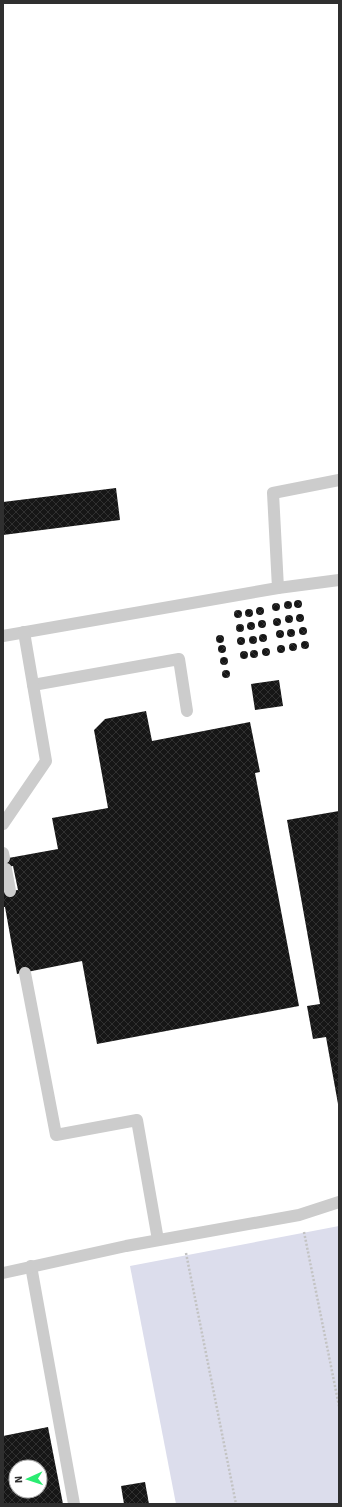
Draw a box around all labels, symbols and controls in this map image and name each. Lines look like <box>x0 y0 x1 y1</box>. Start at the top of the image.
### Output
north arrow <box>8 1459 48 1499</box>
text: N <box>11 1475 26 1484</box>

